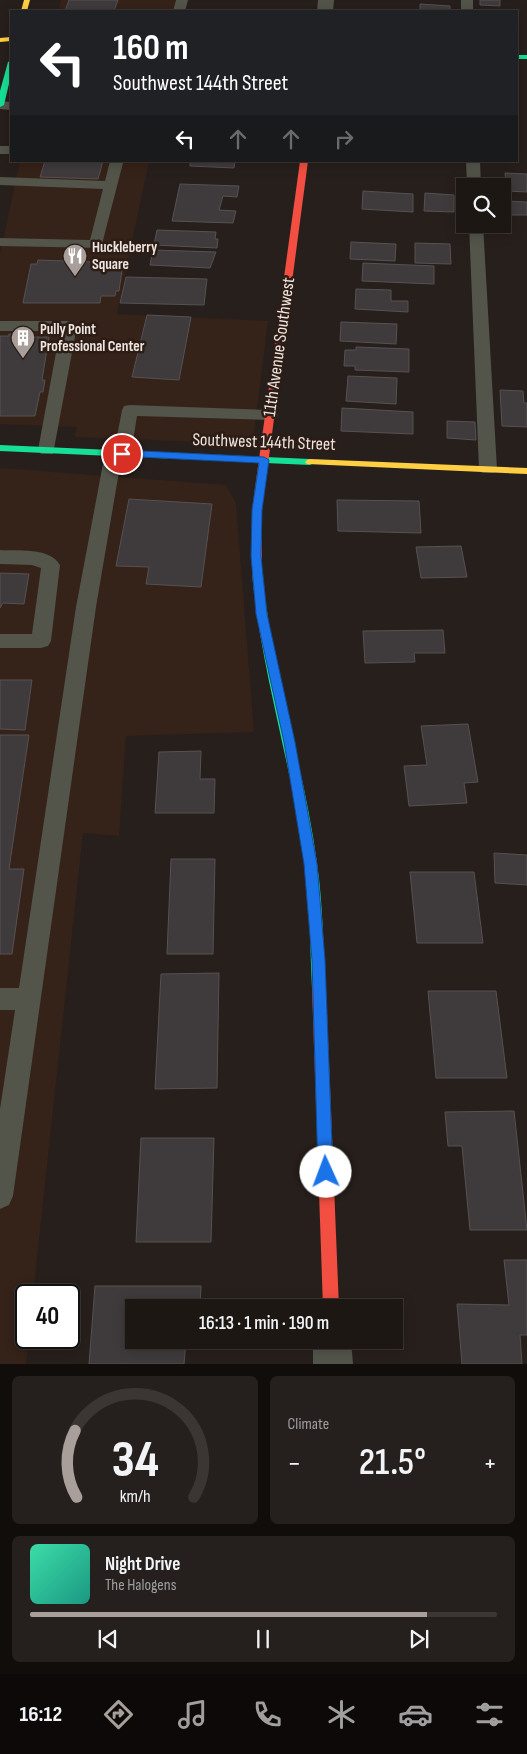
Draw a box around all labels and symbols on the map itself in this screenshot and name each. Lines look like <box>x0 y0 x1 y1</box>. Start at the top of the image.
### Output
place label: Huckleberry Square <box>92 238 158 274</box>
restaurant icon: Huckleberry Square <box>62 243 88 277</box>
street label: 11th Avenue Southwest <box>259 275 299 418</box>
place label: Pully Point Professional Center <box>40 320 145 356</box>
building icon: Pully Point Professional Center <box>10 325 36 359</box>
street label: Southwest 144th Street <box>192 429 337 455</box>
pin <box>101 433 143 475</box>
position arrow <box>299 1145 351 1197</box>
speed limit sign: 40 <box>15 1284 80 1349</box>

